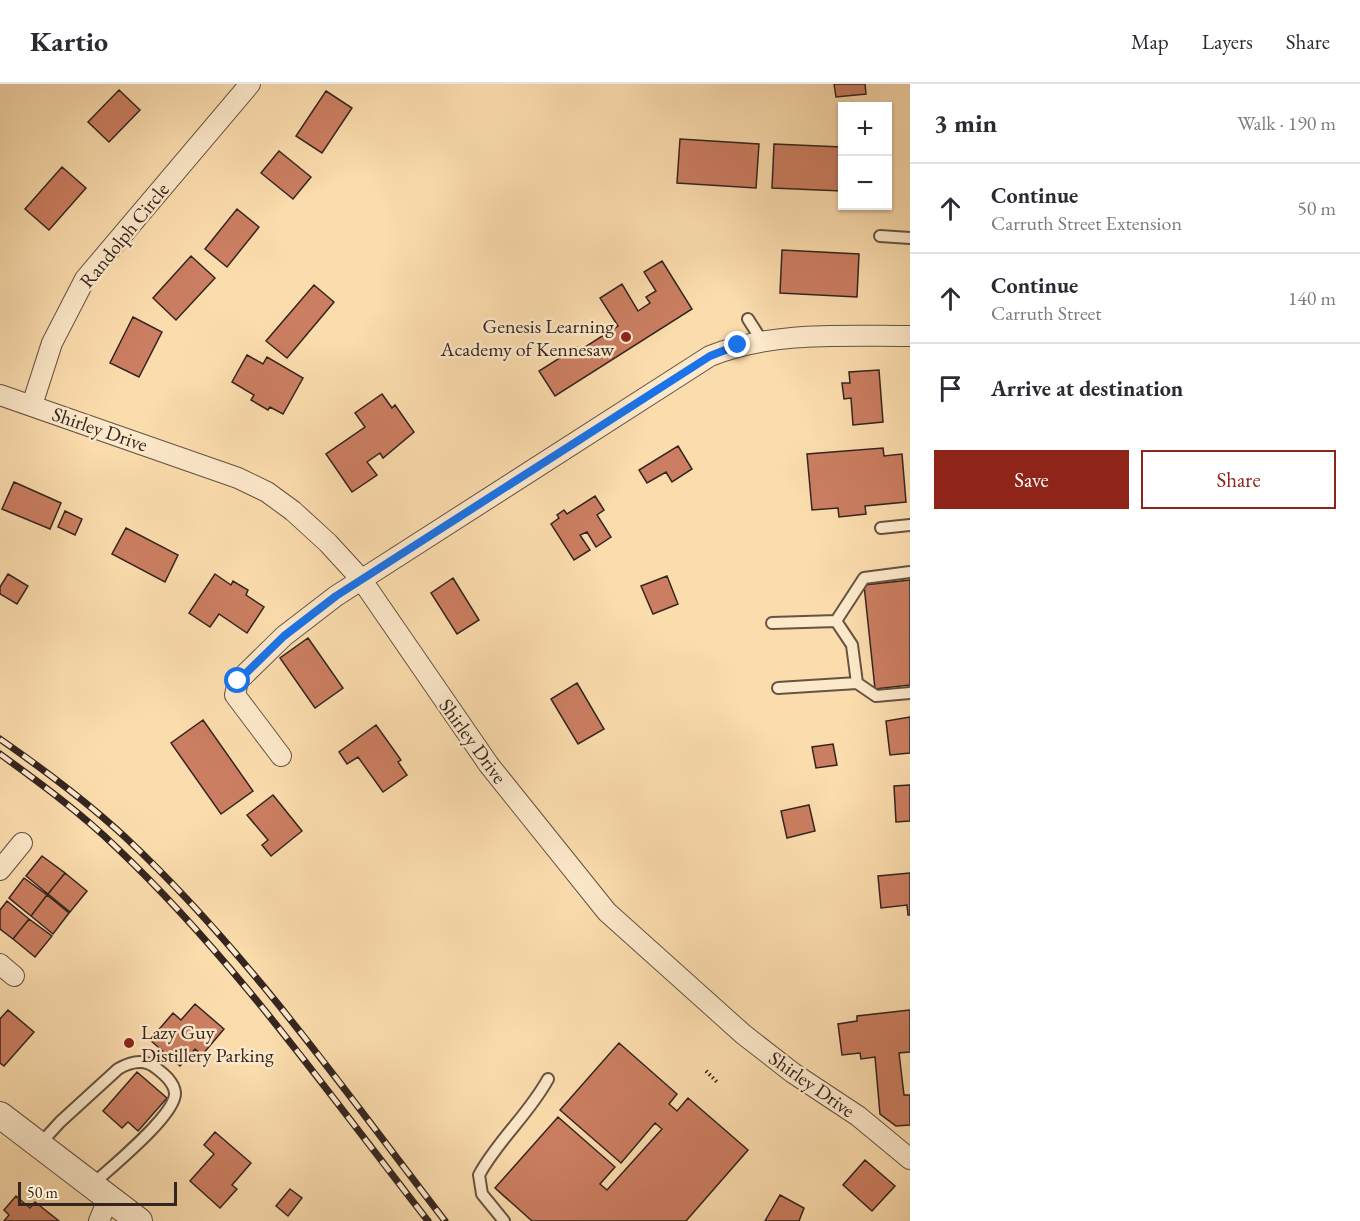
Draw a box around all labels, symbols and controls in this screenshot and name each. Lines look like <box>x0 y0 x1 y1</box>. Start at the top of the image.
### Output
text: Kartio <box>30 23 108 59</box>
text: Map <box>1131 28 1169 55</box>
text: Layers <box>1202 28 1253 55</box>
text: Share <box>1286 28 1330 55</box>
map controls <box>838 102 892 210</box>
button: + <box>838 102 892 156</box>
text: 3 min <box>934 106 997 140</box>
text: Walk · 190 m <box>1237 110 1336 136</box>
button: − <box>838 156 892 210</box>
street label: Randolph Circle <box>74 177 175 293</box>
text: Continue <box>991 181 1078 210</box>
icon: ahead <box>934 192 967 225</box>
text: 50 m <box>1297 195 1336 221</box>
text: Carruth Street Extension <box>991 210 1182 236</box>
text: Continue <box>991 271 1078 300</box>
icon: ahead <box>934 282 967 315</box>
text: 140 m <box>1288 285 1336 311</box>
text: Carruth Street <box>991 300 1102 326</box>
place label: Genesis Learning Academy of Kennesaw <box>440 313 614 362</box>
marker: Genesis Learning Academy of Kennesaw <box>619 330 633 344</box>
route end <box>724 331 750 357</box>
icon: arrive <box>934 372 967 405</box>
text: Arrive at destination <box>991 374 1183 403</box>
street label: Shirley Drive <box>49 401 151 458</box>
button: Save <box>934 450 1129 509</box>
button: Share <box>1141 450 1336 509</box>
route start <box>224 667 250 693</box>
street label: Shirley Drive <box>433 693 513 789</box>
place label: Lazy Guy Distillery Parking <box>141 1019 274 1068</box>
marker: Lazy Guy Distillery Parking <box>122 1036 136 1050</box>
street label: Shirley Drive <box>764 1045 860 1123</box>
scale bar <box>18 1179 177 1206</box>
text: 50 m <box>27 1182 58 1203</box>

